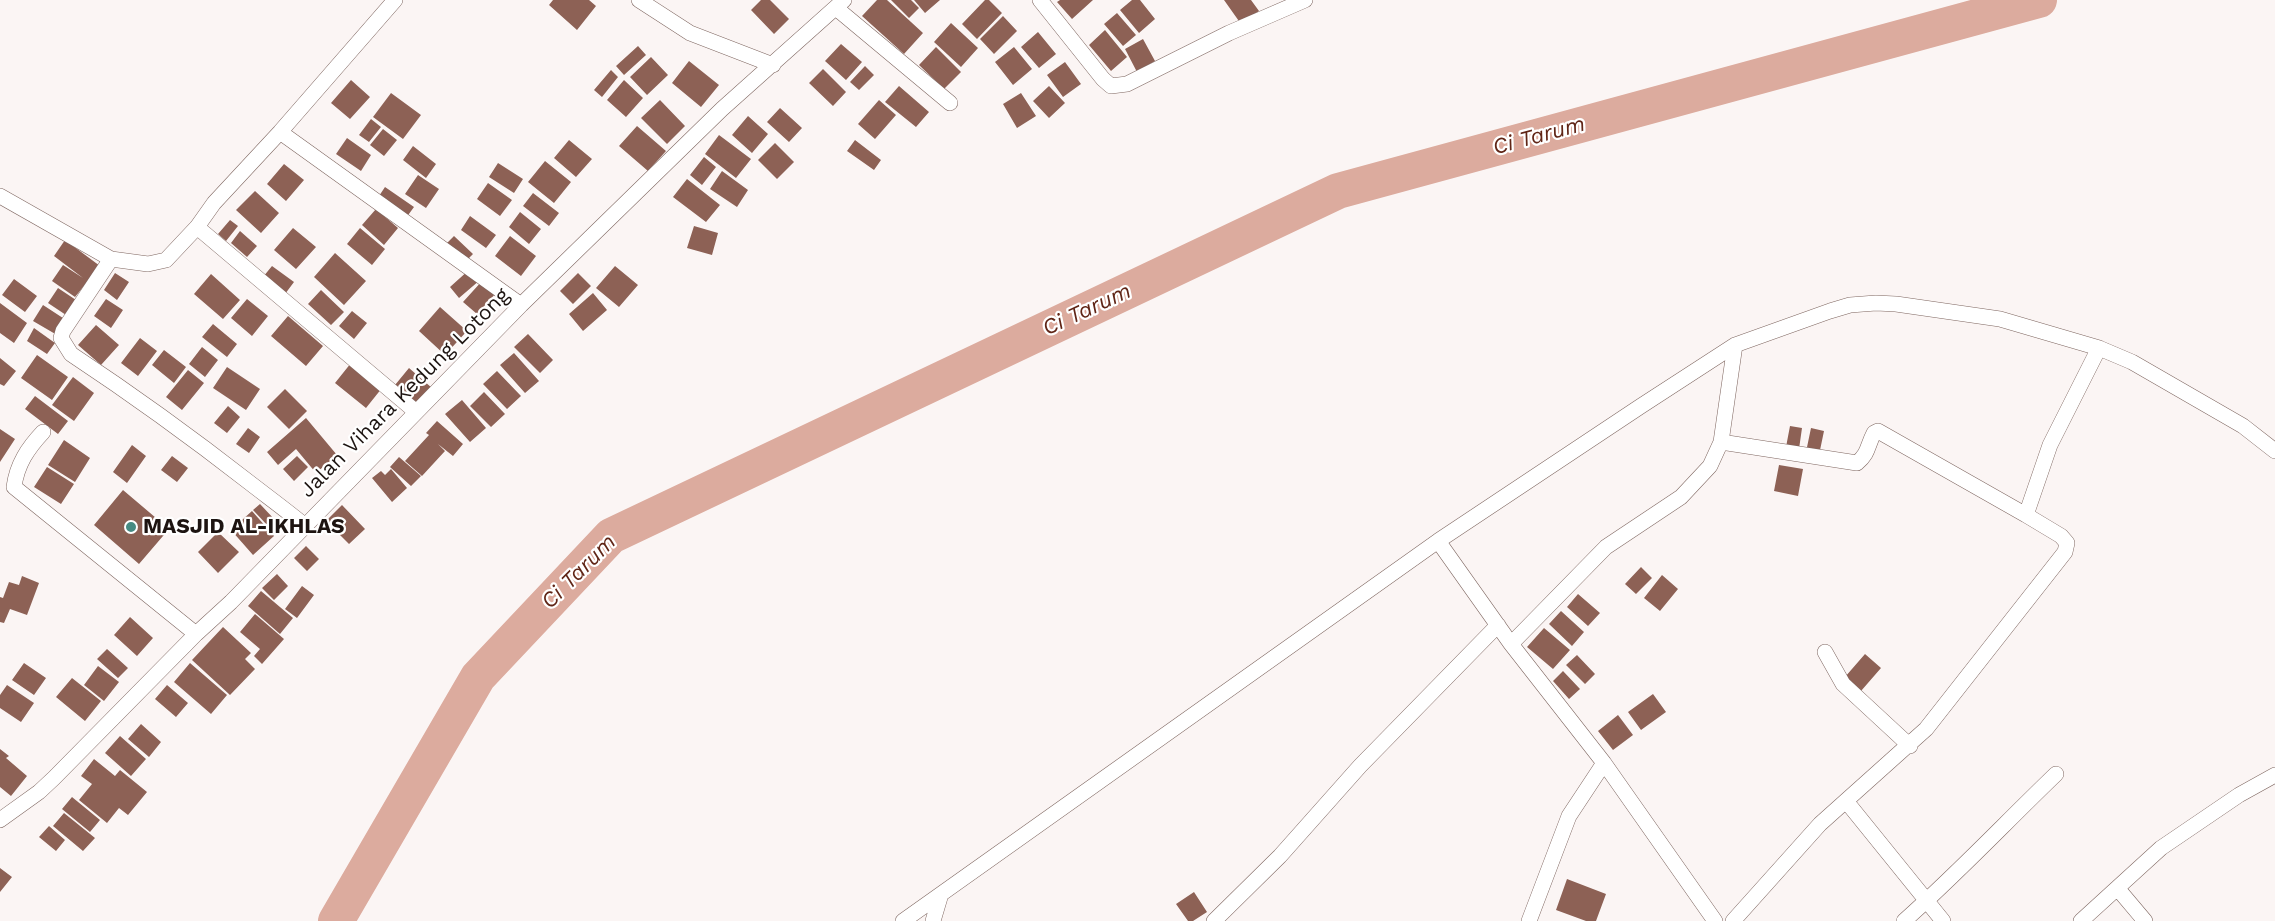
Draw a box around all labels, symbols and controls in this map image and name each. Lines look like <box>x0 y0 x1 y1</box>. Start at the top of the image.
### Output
water label: Ci Tarum <box>1490 111 1588 161</box>
water label: Ci Tarum <box>1038 278 1136 342</box>
street label: Jalan Vihara Kedung Lotong <box>295 283 515 503</box>
place label: MASJID AL-IKHLAS <box>143 514 345 540</box>
marker: MASJID AL-IKHLAS <box>124 520 138 534</box>
water label: Ci Tarum <box>536 529 622 615</box>

